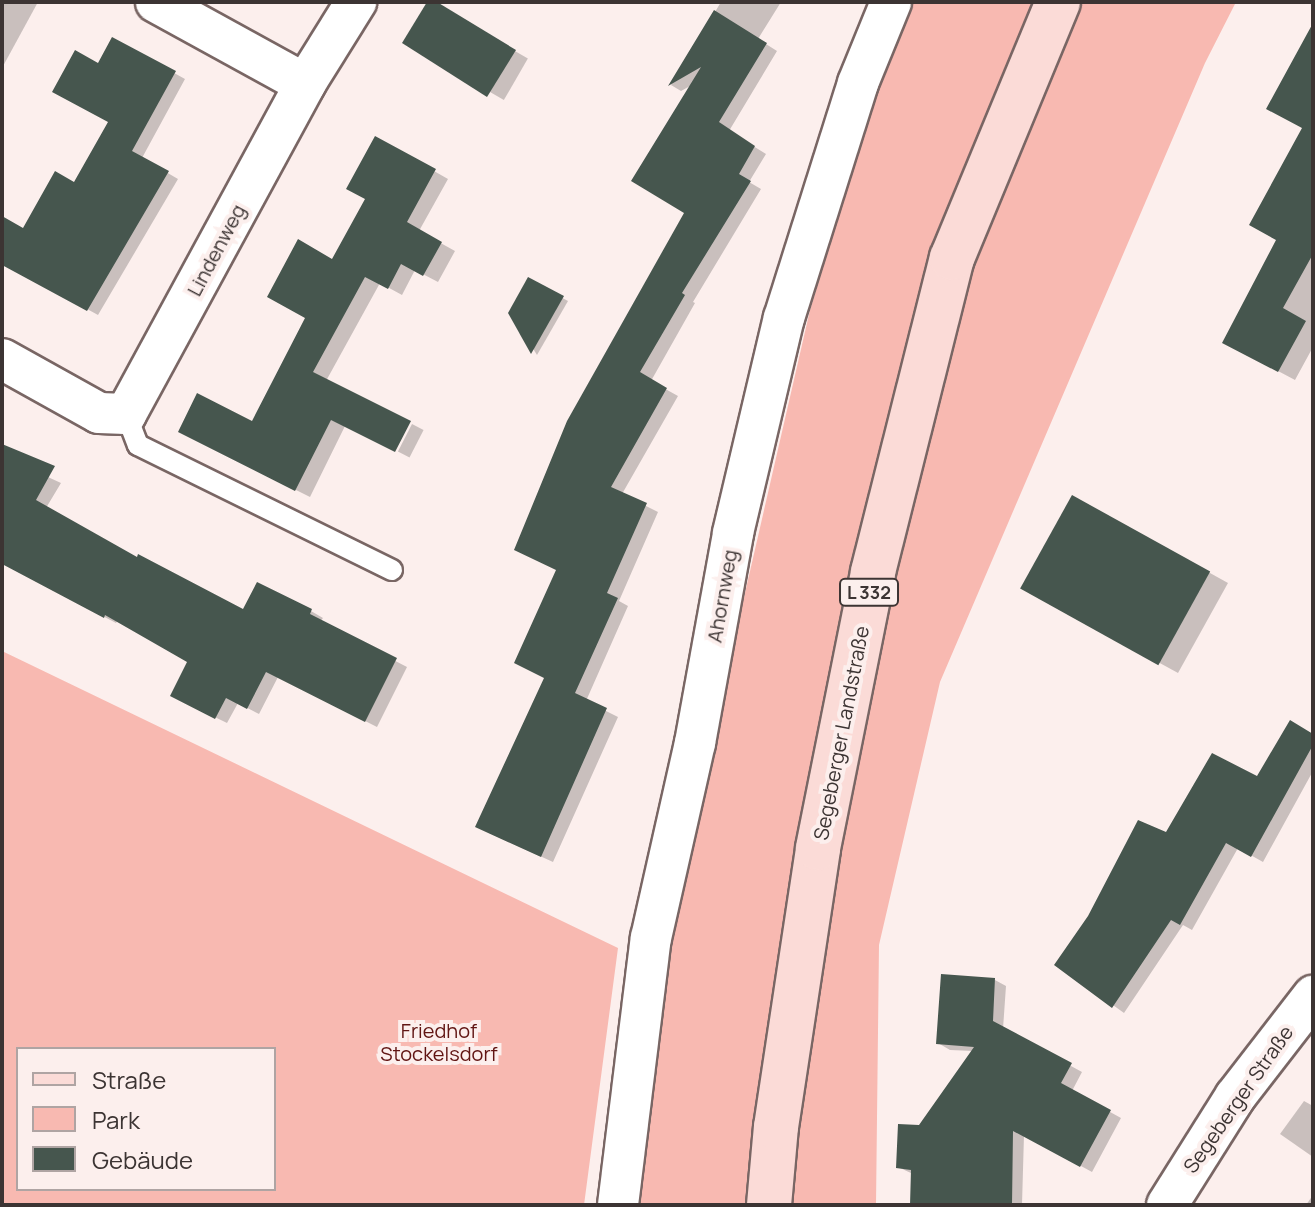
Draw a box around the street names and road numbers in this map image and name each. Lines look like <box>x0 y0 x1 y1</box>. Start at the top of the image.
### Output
street label: Lindenweg <box>182 200 250 300</box>
street label: Ahornweg <box>702 548 742 644</box>
road number: L 332 <box>837 578 901 606</box>
street label: Segeberger Landstraße <box>808 624 874 842</box>
street label: Segeberger Straße <box>1178 1021 1298 1177</box>

